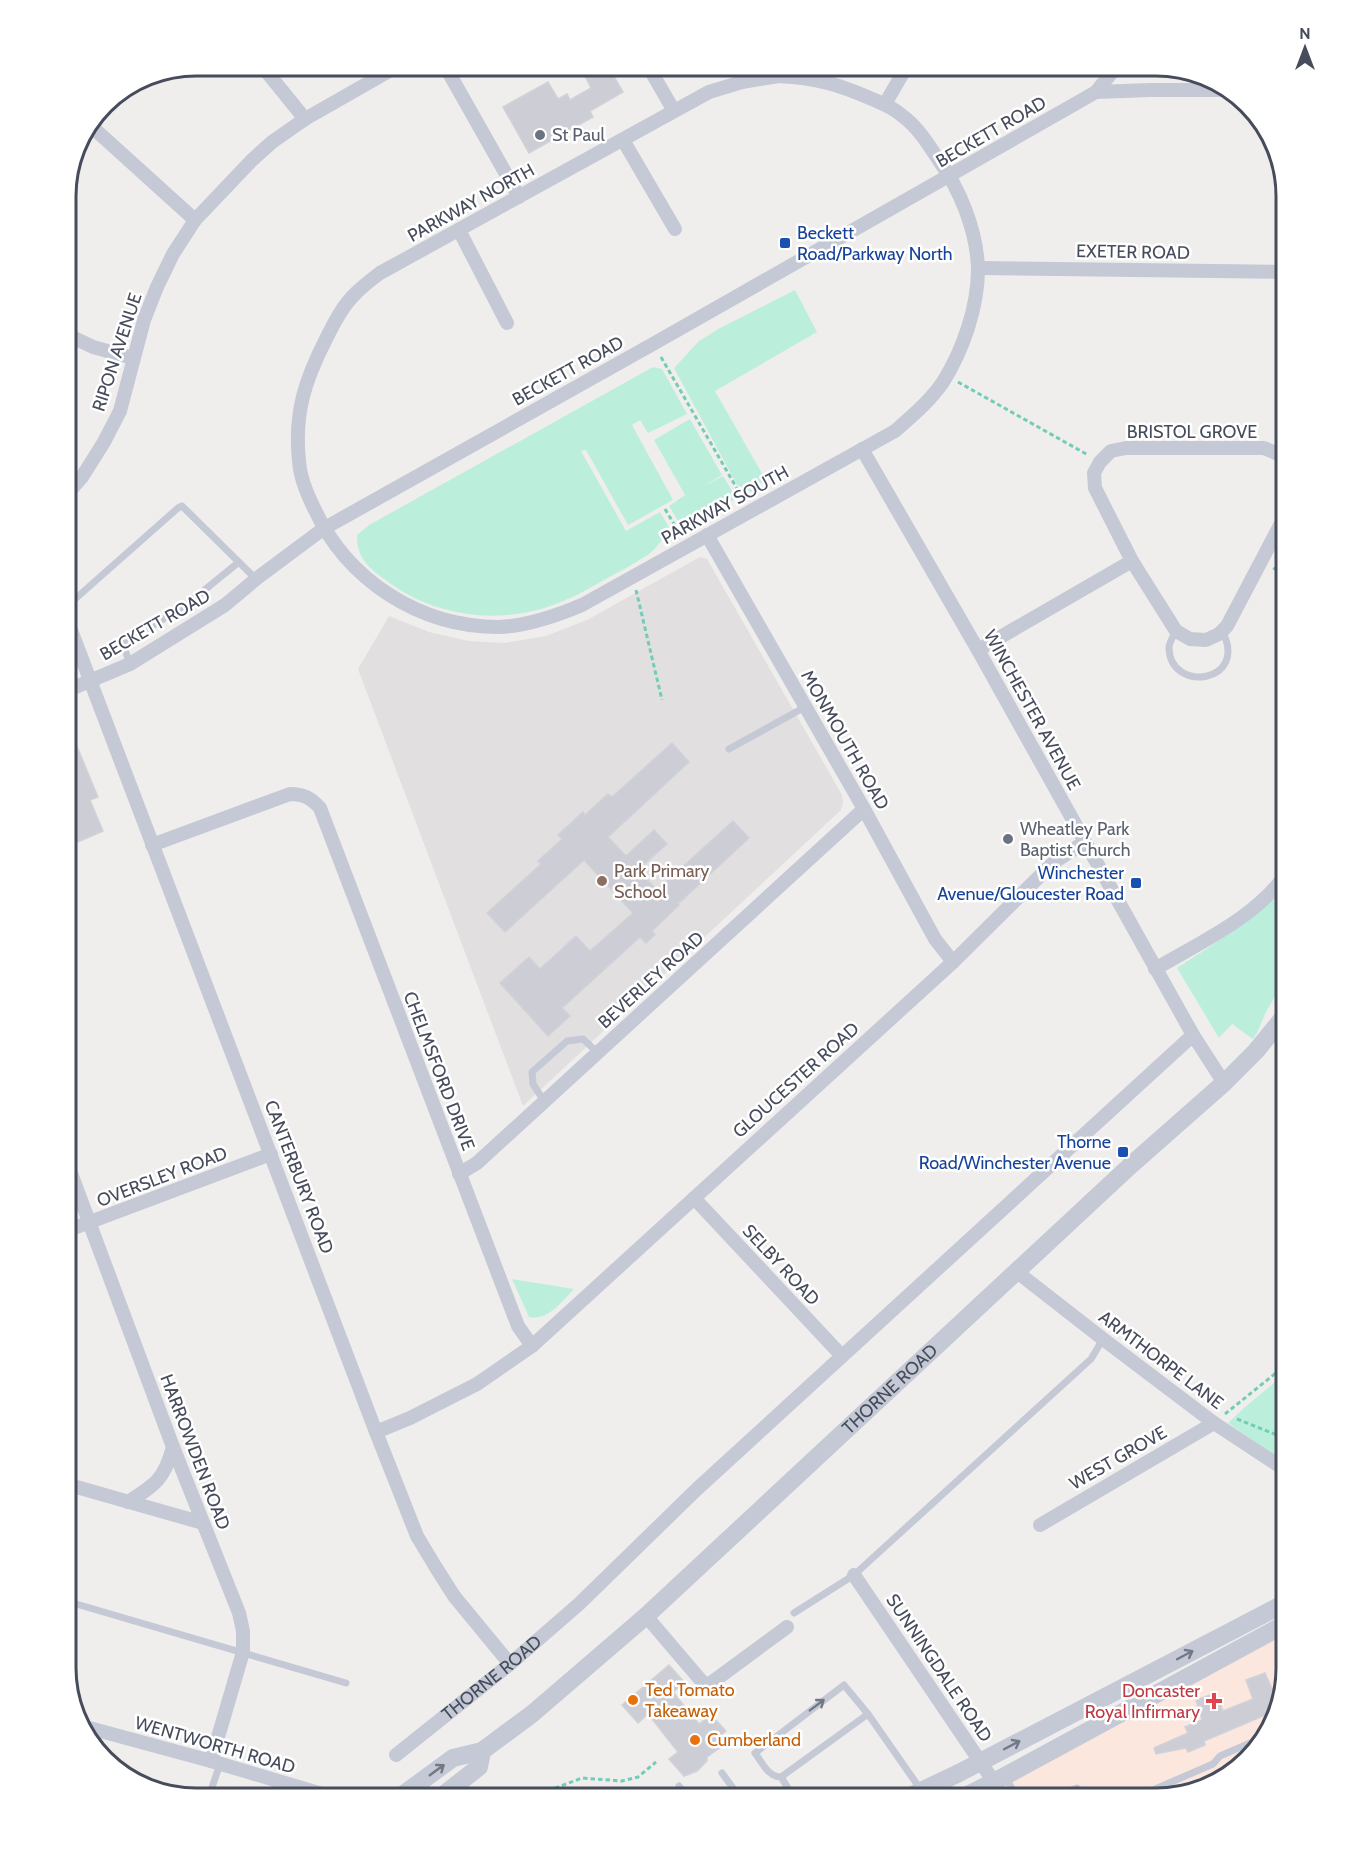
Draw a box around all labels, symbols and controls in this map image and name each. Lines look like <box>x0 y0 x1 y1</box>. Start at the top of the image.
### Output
north arrow <box>1275 18 1335 78</box>
text: N <box>1299 24 1311 43</box>
street label: BECKETT ROAD <box>932 92 1050 172</box>
place label: St Paul <box>552 124 605 146</box>
marker: St Paul <box>533 128 547 142</box>
street label: PARKWAY NORTH <box>404 159 538 247</box>
place label: Beckett Road/Parkway North <box>797 222 953 265</box>
marker: Beckett Road/Parkway North <box>778 236 792 250</box>
street label: EXETER ROAD <box>1076 240 1190 264</box>
street label: RIPON AVENUE <box>88 290 146 414</box>
street label: BECKETT ROAD <box>509 331 627 411</box>
street label: BRISTOL GROVE <box>1127 421 1257 443</box>
street label: PARKWAY SOUTH <box>658 461 792 549</box>
street label: BECKETT ROAD <box>96 585 214 665</box>
street label: WINCHESTER AVENUE <box>979 626 1085 794</box>
street label: MONMOUTH ROAD <box>796 666 894 814</box>
place label: Wheatley Park Baptist Church <box>1020 818 1130 861</box>
marker: Wheatley Park Baptist Church <box>1001 832 1015 846</box>
place label: Park Primary School <box>614 860 709 903</box>
place label: Winchester Avenue/Gloucester Road <box>937 862 1124 905</box>
marker: Park Primary School <box>595 874 609 888</box>
marker: Winchester Avenue/Gloucester Road <box>1129 876 1143 890</box>
street label: BEVERLEY ROAD <box>594 927 708 1033</box>
street label: CHELMSFORD DRIVE <box>399 988 479 1154</box>
street label: GLOUCESTER ROAD <box>728 1018 864 1142</box>
street label: CANTERBURY ROAD <box>260 1097 338 1257</box>
place label: Thorne Road/Winchester Avenue <box>919 1131 1111 1174</box>
street label: OVERSLEY ROAD <box>94 1142 230 1212</box>
marker: Thorne Road/Winchester Avenue <box>1116 1145 1130 1159</box>
street label: SELBY ROAD <box>738 1220 824 1310</box>
street label: ARMTHORPE LANE <box>1094 1306 1228 1414</box>
street label: THORNE ROAD <box>838 1339 942 1439</box>
street label: HARROWDEN ROAD <box>155 1371 235 1533</box>
street label: WEST GROVE <box>1065 1421 1171 1495</box>
street label: SUNNINGDALE ROAD <box>881 1590 997 1746</box>
street label: THORNE ROAD <box>437 1631 546 1725</box>
one-way arrow <box>1176 1649 1194 1660</box>
place label: Ted Tomato Takeaway <box>645 1679 735 1722</box>
place label: Doncaster Royal Infirmary <box>1085 1680 1200 1723</box>
marker: Doncaster Royal Infirmary <box>1205 1692 1223 1710</box>
marker: Ted Tomato Takeaway <box>626 1693 640 1707</box>
one-way arrow <box>809 1699 825 1712</box>
street label: WENTWORTH ROAD <box>132 1712 298 1778</box>
place label: Cumberland <box>707 1729 801 1751</box>
marker: Cumberland <box>688 1733 702 1747</box>
one-way arrow <box>1003 1739 1021 1750</box>
one-way arrow <box>428 1764 444 1776</box>

